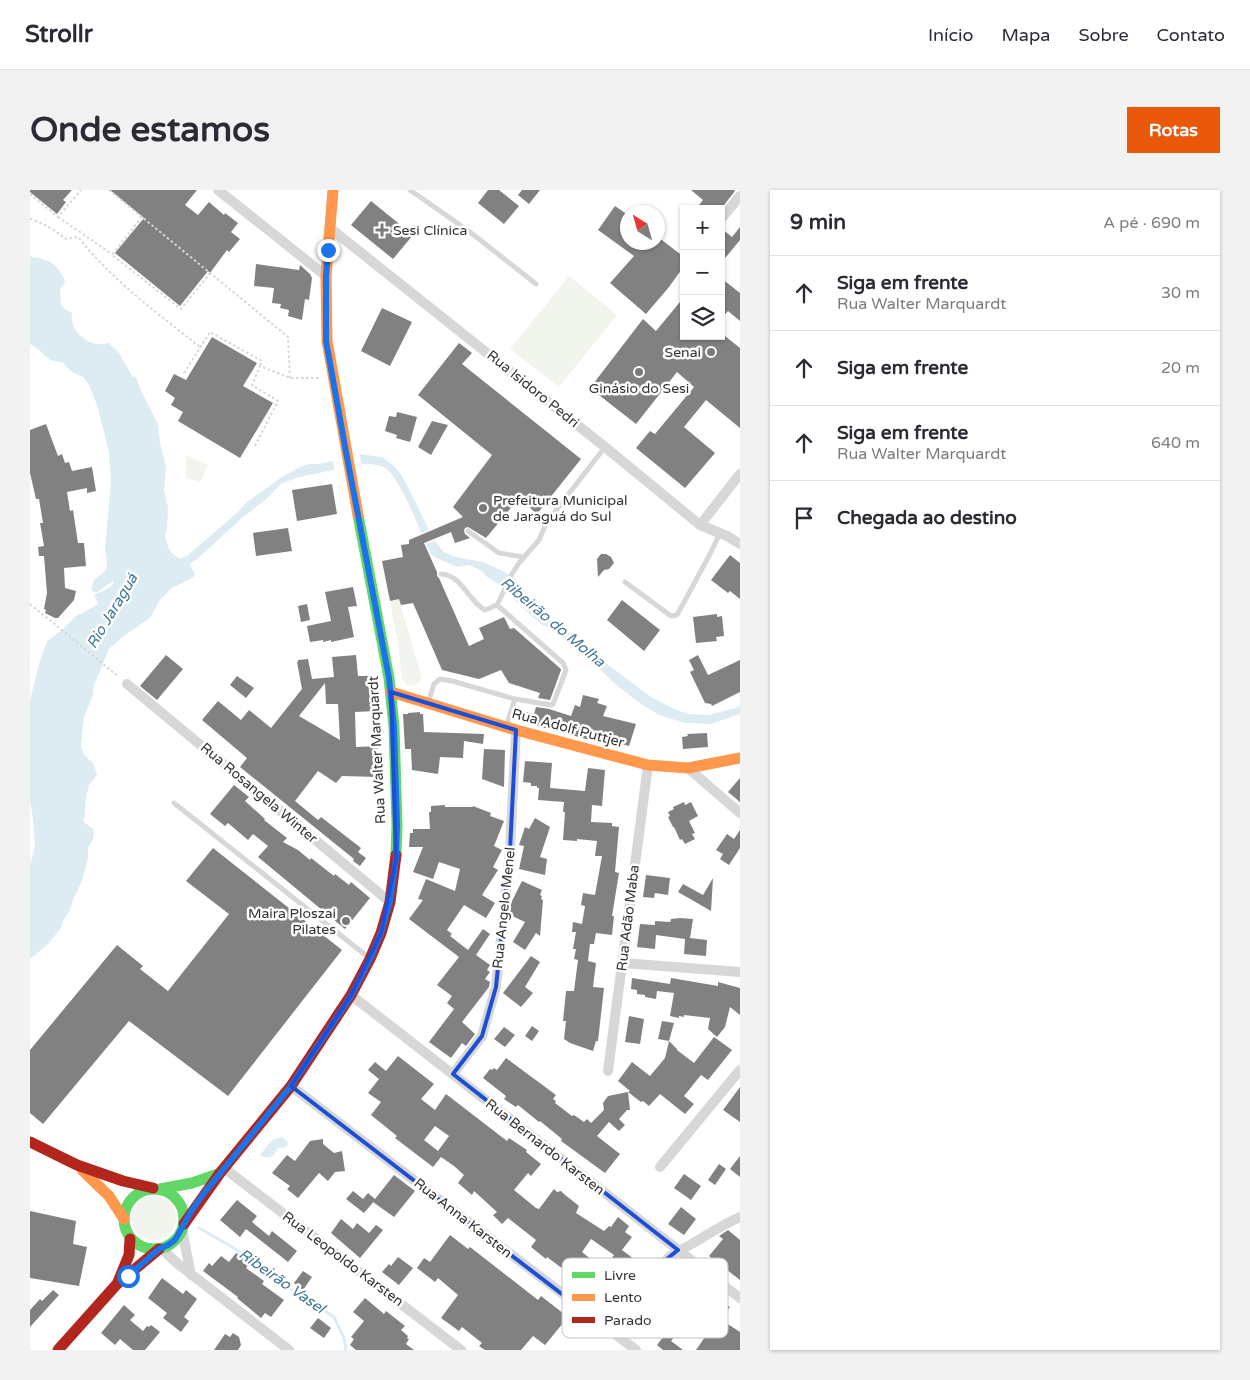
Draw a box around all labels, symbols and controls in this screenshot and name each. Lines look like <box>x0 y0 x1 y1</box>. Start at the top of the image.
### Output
text: Strollr <box>25 20 93 49</box>
text: Início <box>928 24 973 46</box>
text: Mapa <box>1001 24 1050 46</box>
text: Sobre <box>1078 24 1129 46</box>
text: Contato <box>1157 24 1225 46</box>
button: Rotas <box>1127 107 1220 153</box>
text: Onde estamos <box>30 109 270 151</box>
north arrow <box>620 205 665 250</box>
map controls <box>680 205 725 340</box>
button: + <box>680 205 725 250</box>
text: 9 min <box>790 210 846 235</box>
text: A pé · 690 m <box>1103 213 1200 233</box>
place label: Sesi Clínica <box>393 222 467 239</box>
marker: Sesi Clínica <box>375 223 389 237</box>
route end <box>317 239 340 262</box>
button: − <box>680 250 725 295</box>
text: Siga em frente <box>837 272 968 294</box>
icon: ahead <box>790 279 818 307</box>
text: 30 m <box>1161 283 1200 303</box>
text: Rua Walter Marquardt <box>837 294 1006 314</box>
button: layers <box>680 295 725 340</box>
place label: Senai <box>665 344 701 361</box>
marker: Senai <box>705 346 717 358</box>
street label: Rua Isidoro Pedri <box>484 347 582 431</box>
icon: ahead <box>790 354 818 382</box>
text: Siga em frente <box>837 357 968 379</box>
text: 20 m <box>1161 358 1200 378</box>
marker: Ginásio do Sesi <box>633 366 645 378</box>
place label: Ginásio do Sesi <box>589 380 689 397</box>
text: Siga em frente <box>837 422 968 444</box>
icon: ahead <box>790 429 818 457</box>
text: 640 m <box>1151 433 1200 453</box>
text: Rua Walter Marquardt <box>837 444 1006 464</box>
place label: Prefeitura Municipal de Jaraguá do Sul <box>493 492 627 525</box>
marker: Prefeitura Municipal de Jaraguá do Sul <box>477 502 489 514</box>
icon: arrive <box>790 504 818 532</box>
text: Chegada ao destino <box>837 507 1017 529</box>
water label: Rio Jaraguá <box>83 570 142 652</box>
water label: Ribeirão do Molha <box>497 573 609 671</box>
street label: Rua Walter Marquardt <box>365 675 389 824</box>
street label: Rua Adolf Puttjer <box>510 705 627 751</box>
street label: Rua Rosangela Winter <box>197 739 322 847</box>
street label: Rua Angelo Menel <box>489 846 519 970</box>
street label: Rua Adão Maba <box>613 864 643 972</box>
place label: Maira Ploszai Pilates <box>248 905 336 938</box>
marker: Maira Ploszai Pilates <box>340 915 352 927</box>
street label: Rua Bernardo Karsten <box>482 1095 608 1199</box>
street label: Rua Anna Karsten <box>411 1174 515 1262</box>
street label: Rua Leopoldo Karsten <box>279 1208 407 1310</box>
water label: Ribeirão Vasel <box>236 1245 330 1319</box>
legend <box>562 1258 728 1338</box>
route start <box>117 1265 140 1288</box>
text: Livre <box>604 1267 636 1284</box>
text: Lento <box>604 1289 642 1306</box>
text: Parado <box>604 1312 652 1329</box>

